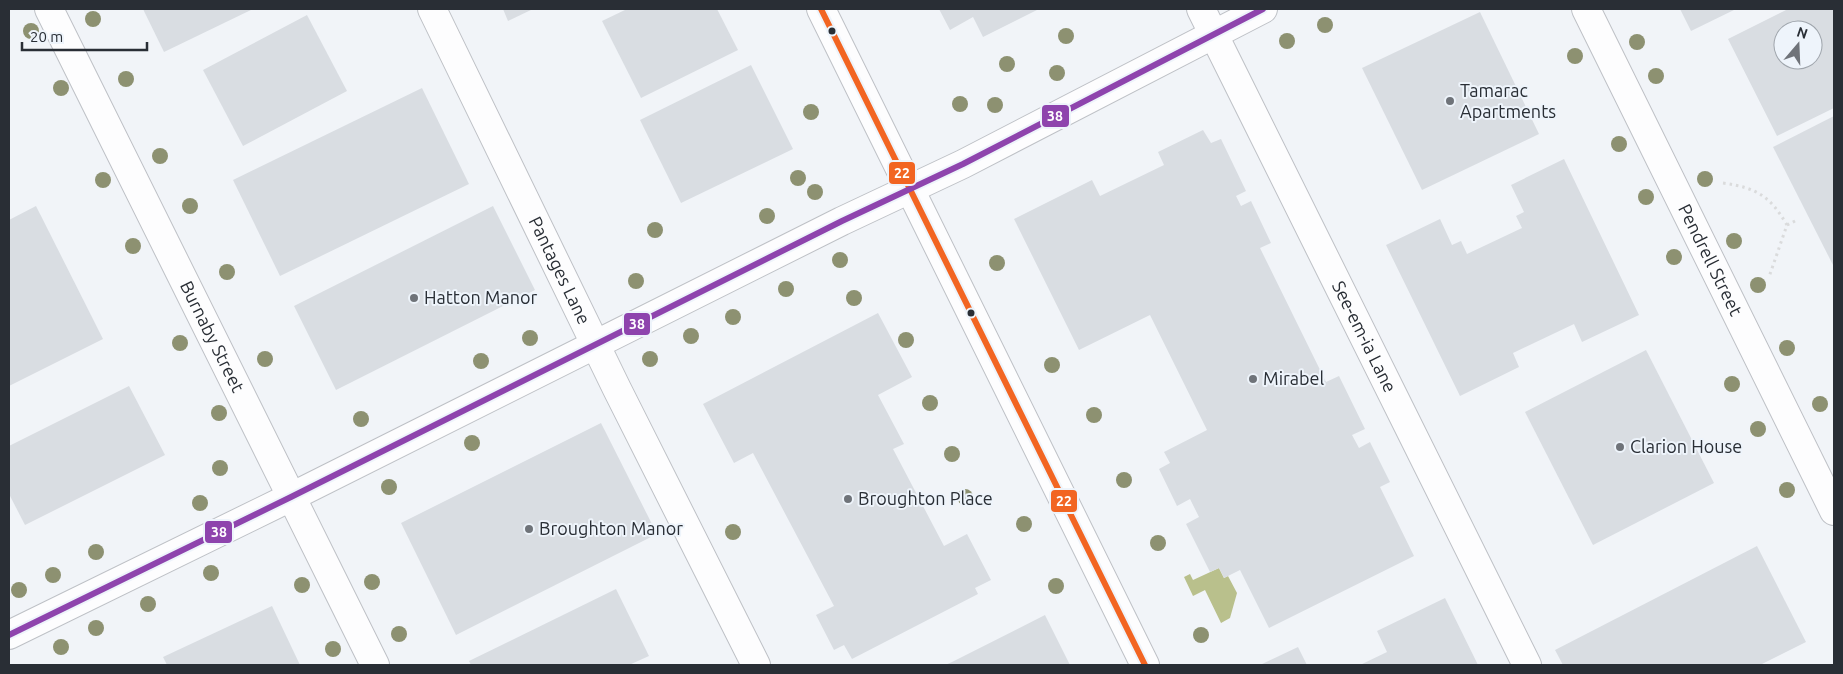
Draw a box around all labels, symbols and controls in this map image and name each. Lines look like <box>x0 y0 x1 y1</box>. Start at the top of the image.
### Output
scale bar <box>22 20 148 52</box>
north arrow <box>1773 20 1823 70</box>
text: N <box>1795 23 1810 42</box>
unlabelled marker <box>827 26 837 36</box>
text: 20 m <box>30 28 63 45</box>
place label: Tamarac Apartments <box>1460 80 1556 121</box>
marker: Tamarac Apartments <box>1444 95 1456 107</box>
line badge: 38 <box>1041 104 1070 128</box>
text: 38 <box>1047 108 1063 124</box>
line badge: 22 <box>888 161 916 185</box>
text: 22 <box>894 165 910 181</box>
street label: Pendrell Street <box>1675 201 1747 319</box>
street label: Pantages Lane <box>526 213 595 327</box>
street label: Burnaby Street <box>177 277 249 395</box>
street label: See-em-ia Lane <box>1329 277 1401 395</box>
place label: Hatton Manor <box>424 287 538 307</box>
marker: Hatton Manor <box>408 292 420 304</box>
unlabelled marker <box>966 308 976 318</box>
line badge: 38 <box>623 312 651 336</box>
text: 38 <box>629 316 645 332</box>
place label: Mirabel <box>1263 368 1325 388</box>
marker: Mirabel <box>1247 373 1259 385</box>
place label: Clarion House <box>1630 436 1742 456</box>
marker: Clarion House <box>1614 441 1626 453</box>
place label: Broughton Place <box>858 488 993 508</box>
line badge: 22 <box>1050 489 1078 513</box>
marker: Broughton Place <box>842 493 854 505</box>
text: 22 <box>1056 493 1072 509</box>
place label: Broughton Manor <box>539 518 683 538</box>
line badge: 38 <box>204 520 233 544</box>
marker: Broughton Manor <box>523 523 535 535</box>
text: 38 <box>211 524 227 540</box>

